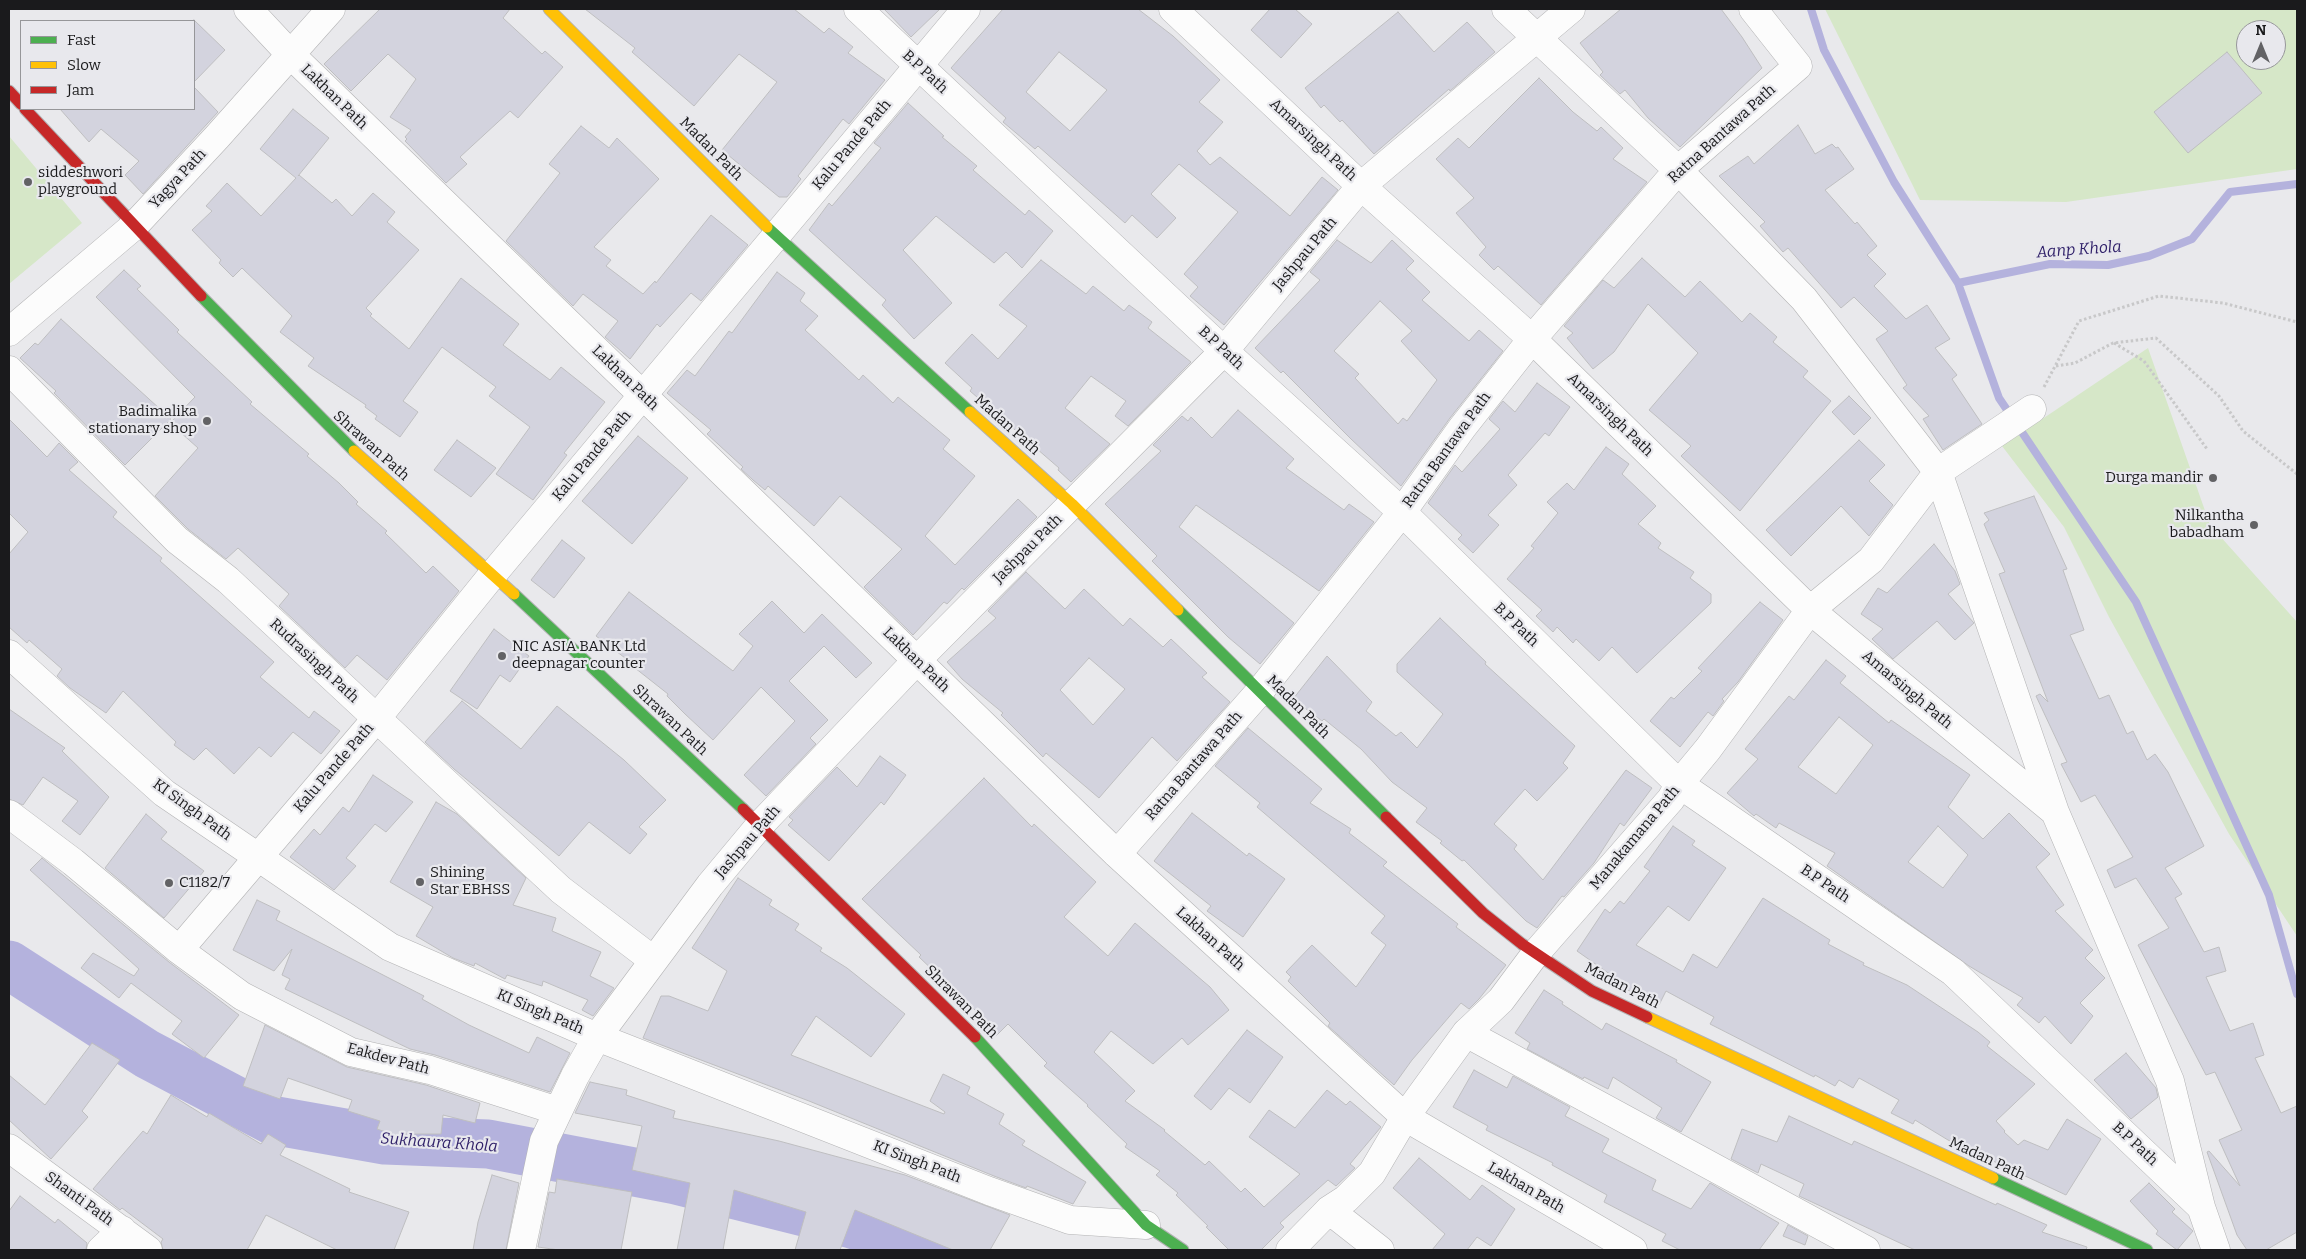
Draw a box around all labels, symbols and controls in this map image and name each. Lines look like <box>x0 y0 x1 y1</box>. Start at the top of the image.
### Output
legend <box>20 20 195 110</box>
north arrow <box>2236 20 2286 70</box>
text: N <box>2256 22 2266 39</box>
text: Fast <box>67 31 96 49</box>
street label: B.P Path <box>899 46 951 98</box>
text: Slow <box>67 56 101 74</box>
street label: Lakhan Path <box>297 61 371 133</box>
text: Jam <box>67 81 94 99</box>
street label: Ratna Bantawa Path <box>1665 81 1779 187</box>
street label: Amarsingh Path <box>1266 95 1360 185</box>
street label: Kalu Pande Path <box>809 96 895 194</box>
street label: Madan Path <box>676 114 746 184</box>
street label: Yagya Path <box>146 145 210 213</box>
place label: siddeshwori playground <box>38 164 123 199</box>
marker: siddeshwori playground <box>22 176 34 188</box>
street label: Jashpau Path <box>1269 214 1341 294</box>
water label: Aanp Khola <box>2036 237 2122 263</box>
street label: B.P Path <box>1195 322 1247 374</box>
street label: Lakhan Path <box>588 342 662 414</box>
street label: Amarsingh Path <box>1563 370 1657 460</box>
street label: Ratna Bantawa Path <box>1399 389 1495 511</box>
street label: Madan Path <box>970 391 1044 459</box>
place label: Badimalika stationary shop <box>88 403 197 438</box>
street label: Shrawan Path <box>329 407 413 485</box>
street label: Kalu Pande Path <box>549 407 635 505</box>
marker: Badimalika stationary shop <box>201 415 213 427</box>
place label: Durga mandir <box>2105 469 2203 487</box>
marker: Durga mandir <box>2207 472 2219 484</box>
place label: Nilkantha babadham <box>2169 507 2244 542</box>
street label: Jashpau Path <box>990 511 1066 587</box>
marker: Nilkantha babadham <box>2248 519 2260 531</box>
street label: B.P Path <box>1490 599 1542 651</box>
street label: Rudrasingh Path <box>266 615 362 707</box>
street label: Lakhan Path <box>879 624 953 696</box>
place label: NIC ASIA BANK Ltd deepnagar counter <box>512 638 646 673</box>
street label: Amarsingh Path <box>1858 647 1956 733</box>
marker: NIC ASIA BANK Ltd deepnagar counter <box>496 650 508 662</box>
street label: Madan Path <box>1263 672 1333 742</box>
street label: Shrawan Path <box>629 681 711 759</box>
street label: Ratna Bantawa Path <box>1142 708 1246 824</box>
street label: Kalu Pande Path <box>290 720 378 816</box>
street label: KI Singh Path <box>149 775 235 845</box>
street label: Manakamana Path <box>1586 782 1684 894</box>
street label: Jashpau Path <box>712 802 784 882</box>
street label: B.P Path <box>1797 861 1853 907</box>
place label: Shining Star EBHSS <box>430 864 510 899</box>
place label: C1182/7 <box>179 874 230 892</box>
marker: Shining Star EBHSS <box>414 876 426 888</box>
marker: C1182/7 <box>163 877 175 889</box>
street label: Lakhan Path <box>1172 904 1248 974</box>
street label: Madan Path <box>1581 959 1663 1013</box>
street label: Shrawan Path <box>921 962 1001 1042</box>
street label: KI Singh Path <box>494 986 586 1038</box>
street label: Eakdev Path <box>345 1039 431 1079</box>
street label: B.P Path <box>2109 1118 2161 1170</box>
water label: Sukhaura Khola <box>380 1129 498 1157</box>
street label: Madan Path <box>1946 1133 2028 1185</box>
street label: KI Singh Path <box>870 1137 964 1187</box>
street label: Lakhan Path <box>1484 1159 1568 1217</box>
street label: Shanti Path <box>41 1168 117 1230</box>

